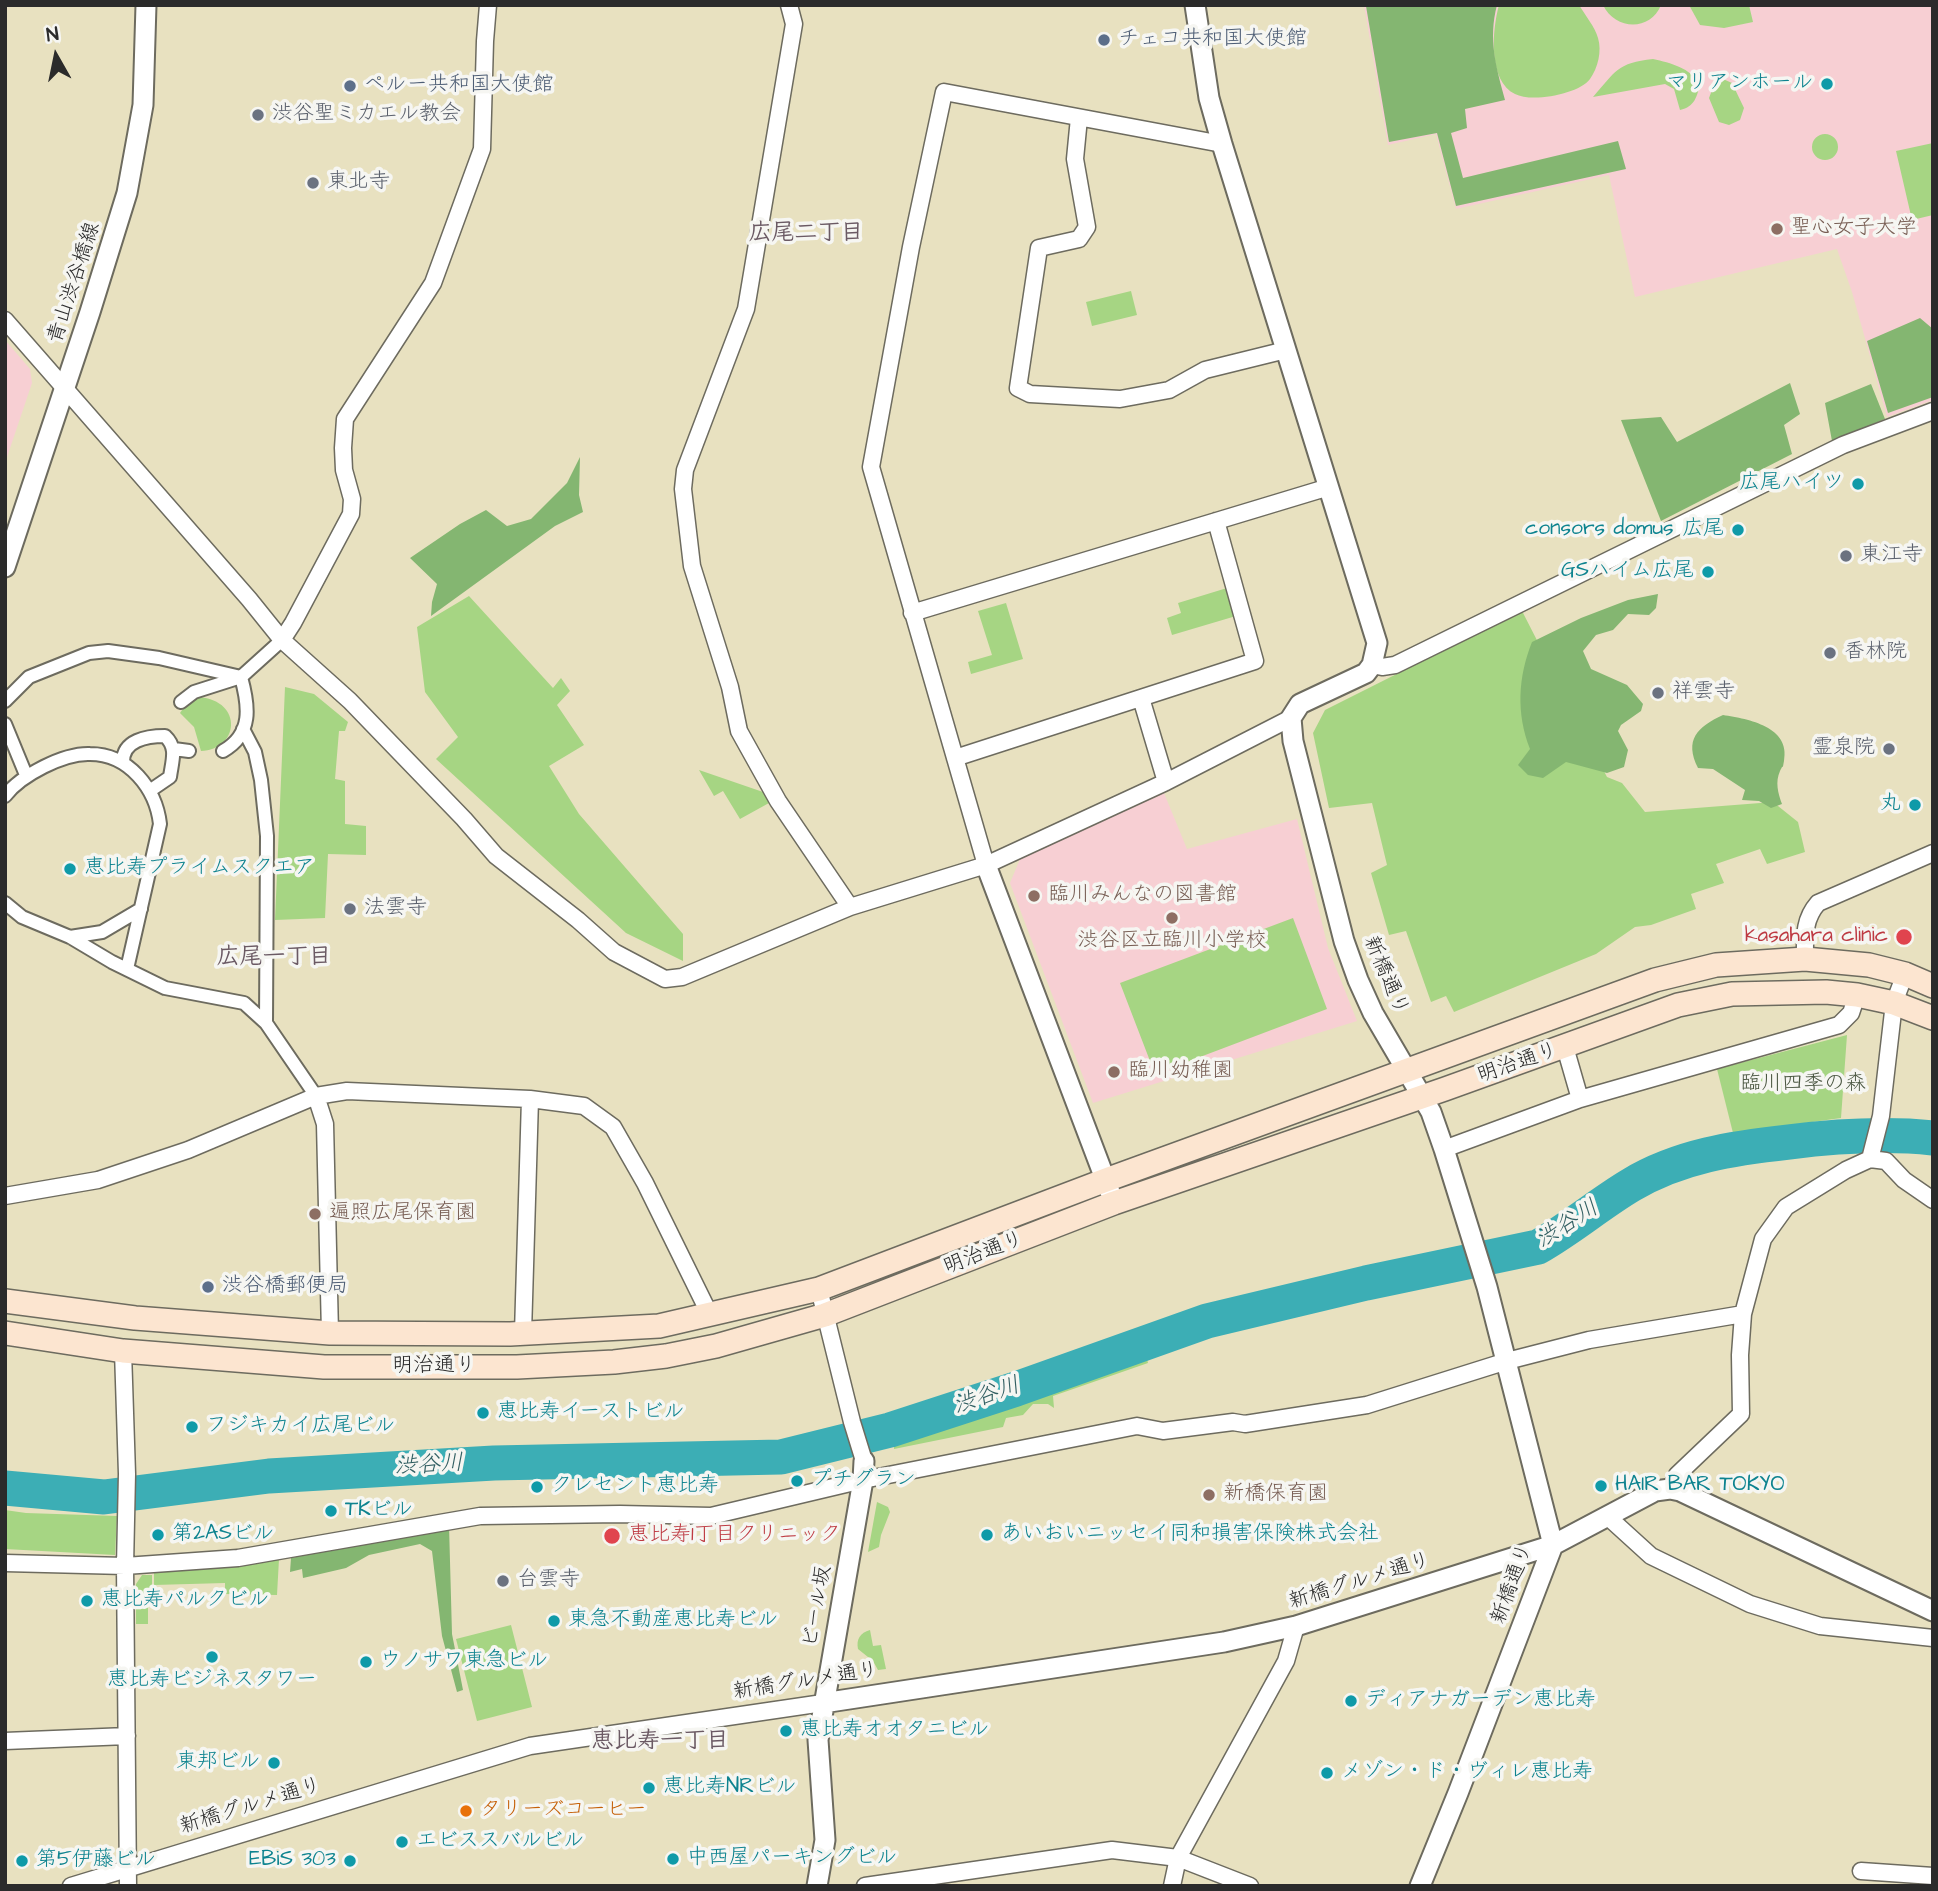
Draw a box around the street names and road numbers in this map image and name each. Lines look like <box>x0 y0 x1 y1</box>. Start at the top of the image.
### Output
street label: 青山渋谷橋線 <box>44 219 106 347</box>
street label: 新橋通り <box>1357 932 1413 1020</box>
street label: 明治通り <box>1474 1038 1562 1090</box>
street label: 明治通り <box>940 1227 1028 1281</box>
street label: 明治通り <box>392 1354 476 1380</box>
street label: 新橋通り <box>1487 1540 1539 1628</box>
street label: 新橋グルメ通り <box>1286 1548 1434 1616</box>
street label: ビール坂 <box>798 1564 838 1650</box>
street label: 新橋グルメ通り <box>731 1658 881 1706</box>
street label: 新橋グルメ通り <box>177 1773 325 1841</box>

